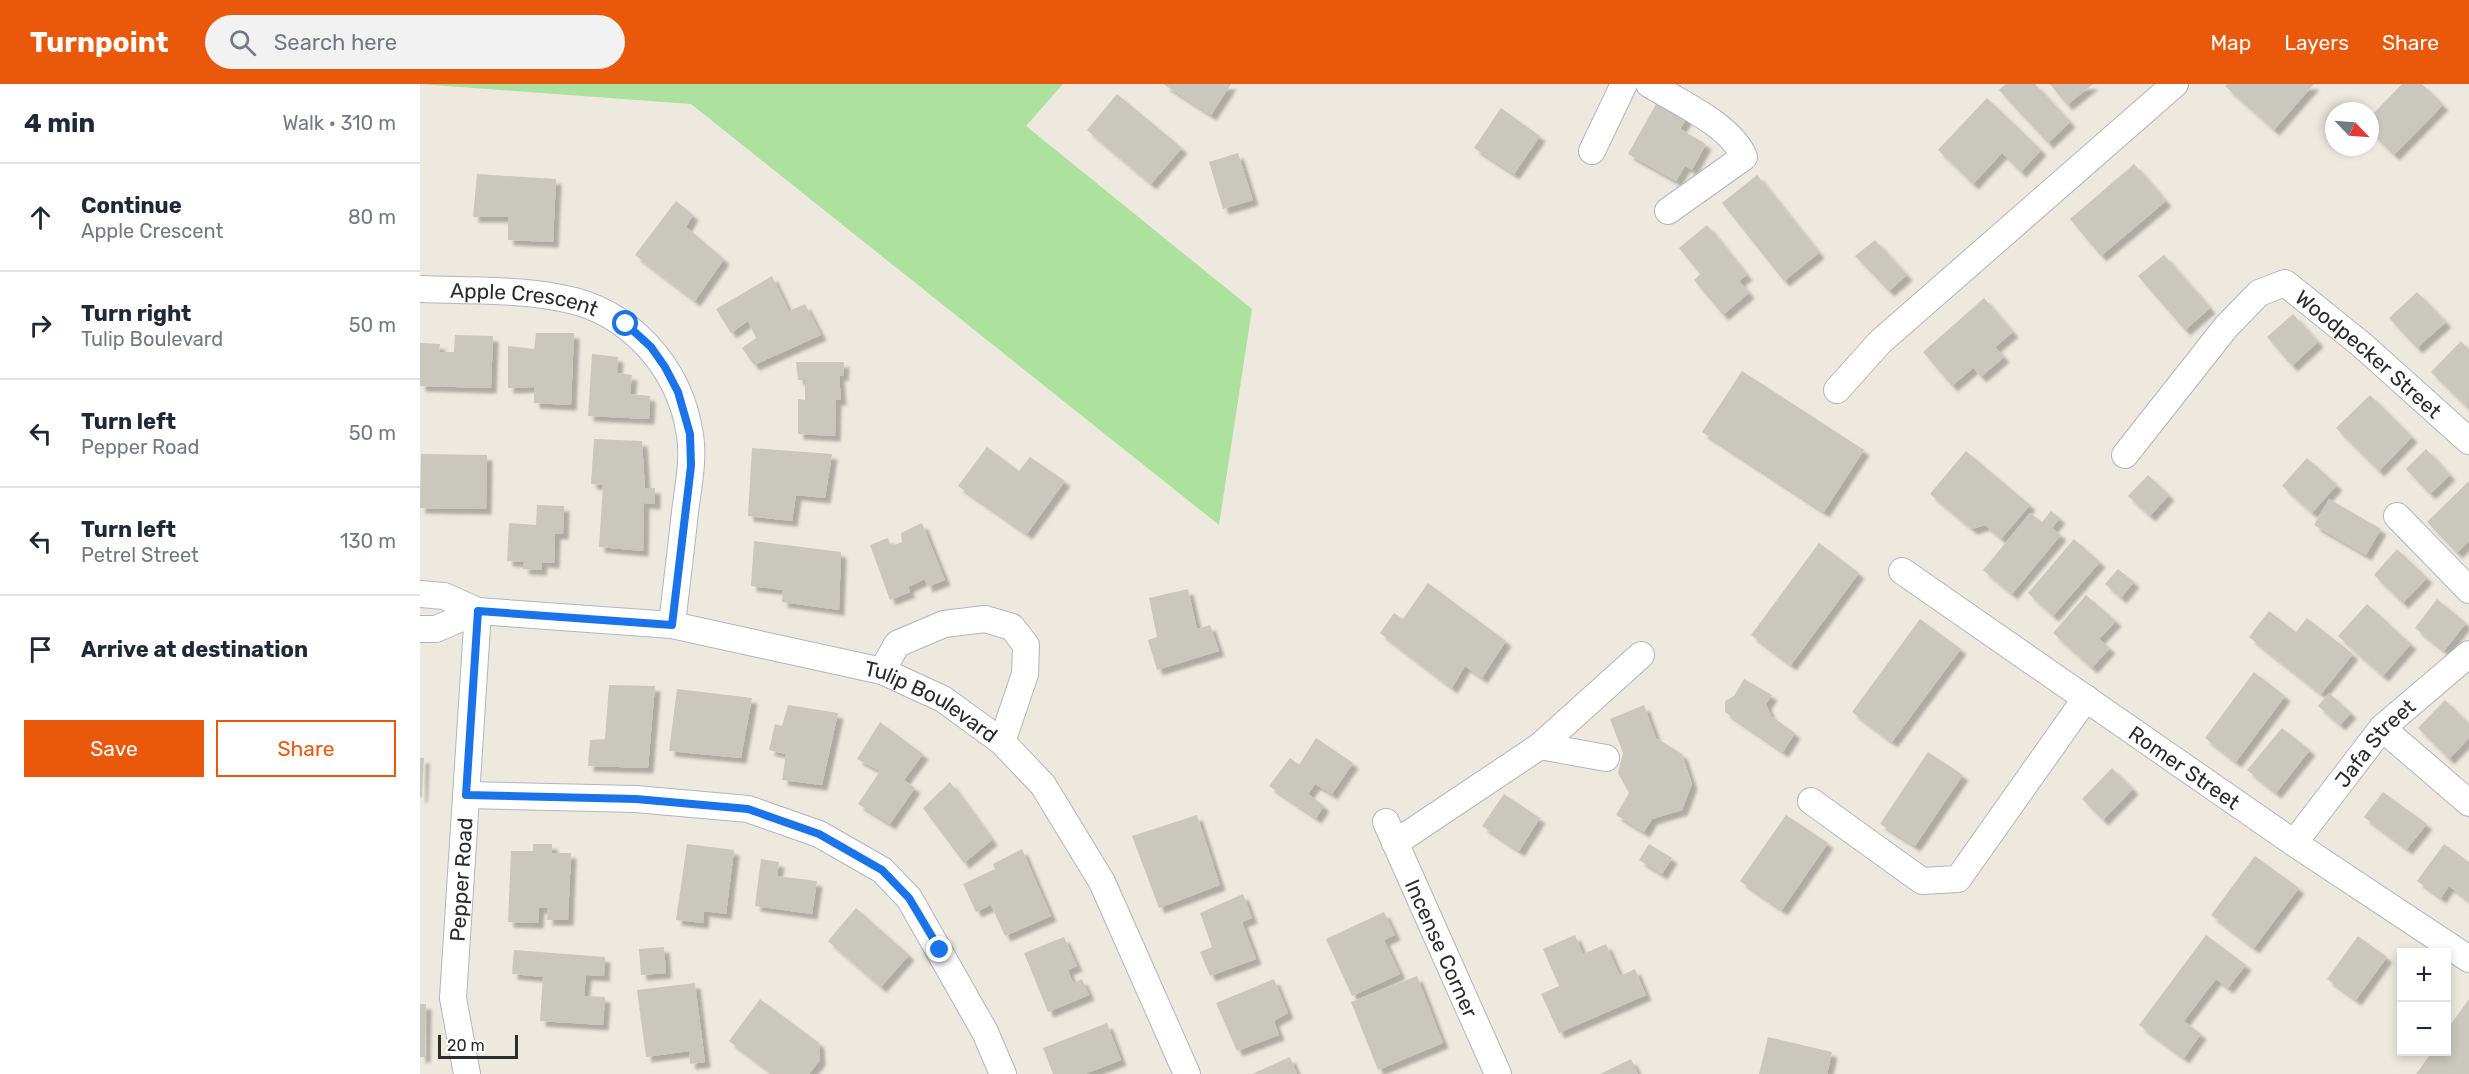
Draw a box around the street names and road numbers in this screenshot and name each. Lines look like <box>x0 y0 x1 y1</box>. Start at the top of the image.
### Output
street label: Apple Crescent <box>450 277 602 321</box>
street label: Woodpecker Street <box>2291 284 2447 423</box>
street label: Tulip Boulevard <box>862 655 1003 747</box>
street label: Jafa Street <box>2329 693 2420 792</box>
street label: Romer Street <box>2124 720 2245 814</box>
street label: Pepper Road <box>444 817 477 942</box>
street label: Incense Corner <box>1400 875 1484 1021</box>

